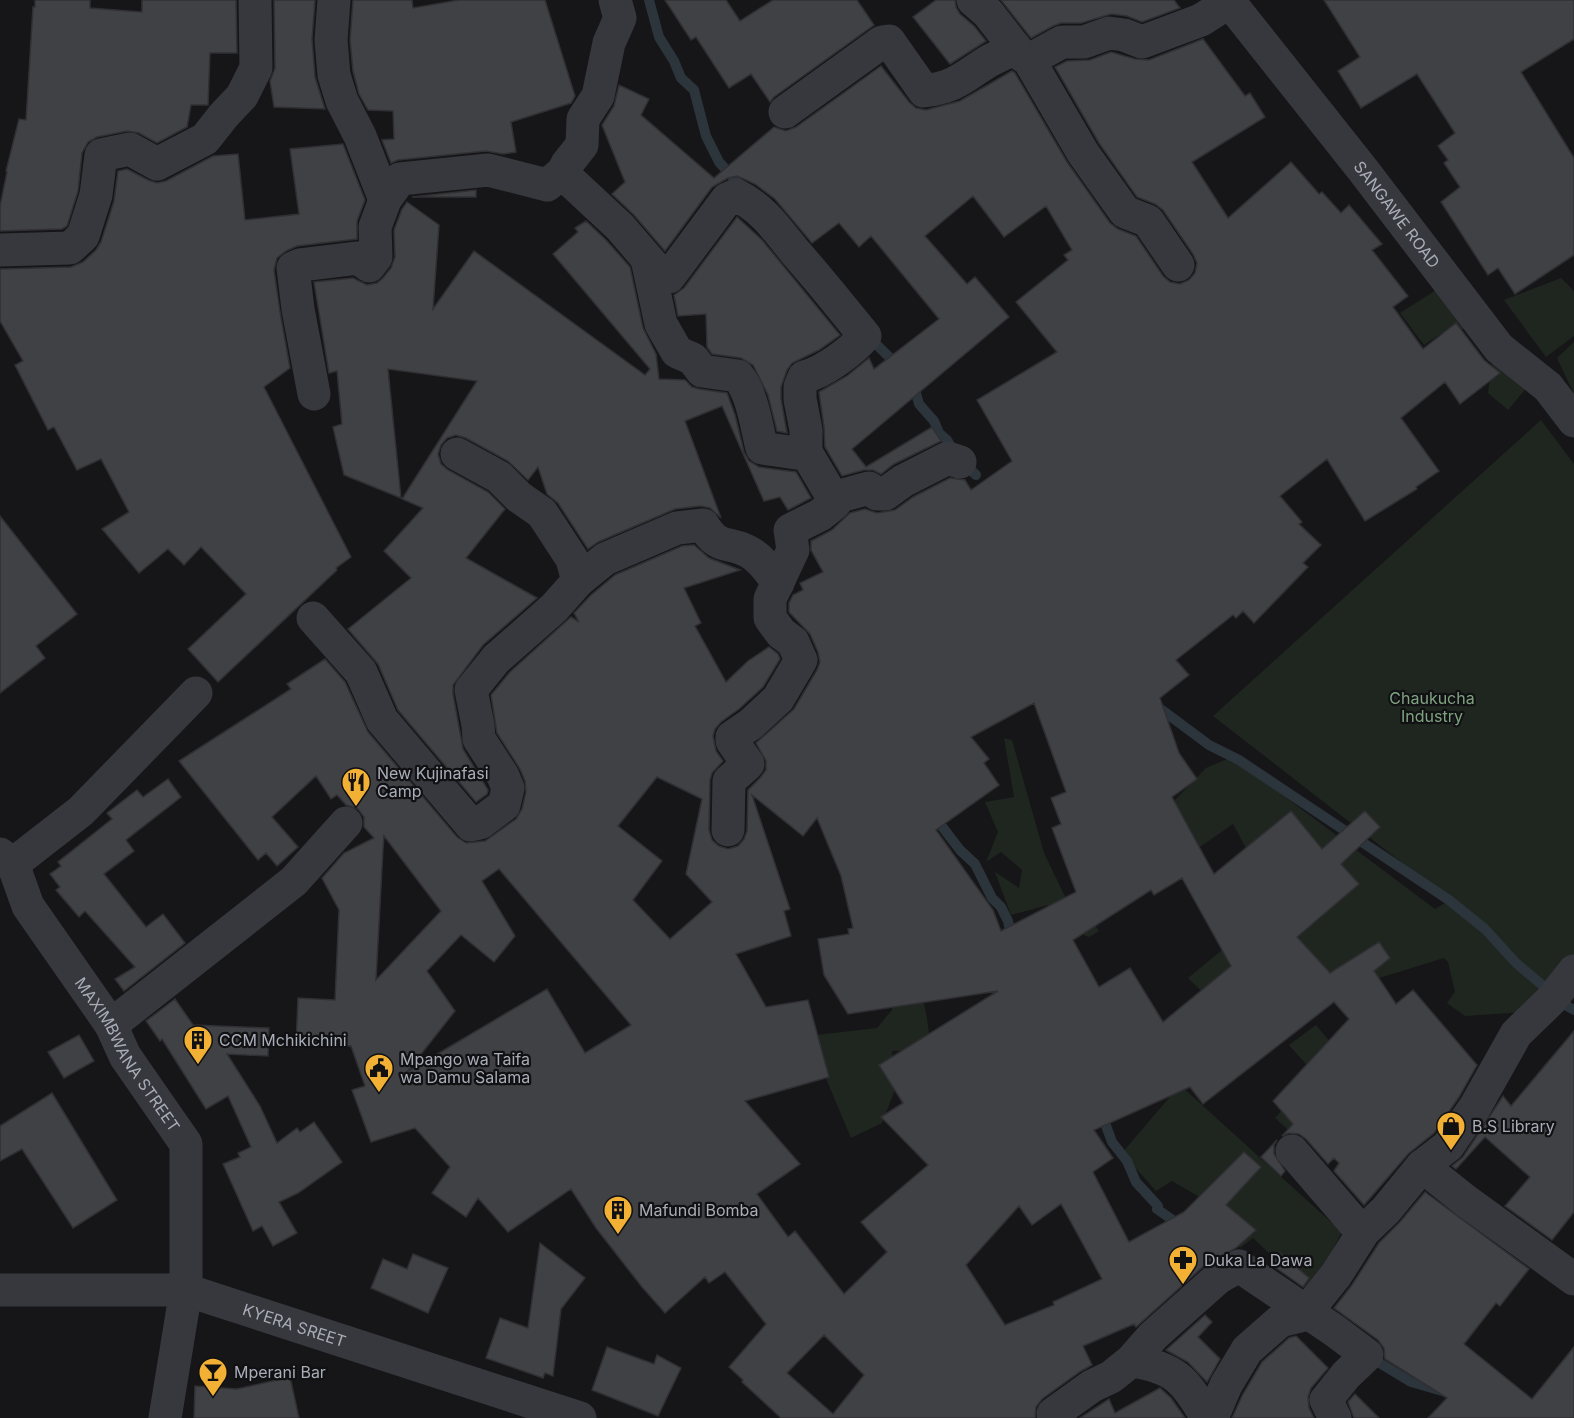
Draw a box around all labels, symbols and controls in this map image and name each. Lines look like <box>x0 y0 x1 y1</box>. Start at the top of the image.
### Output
street label: SANGAWE ROAD <box>1350 157 1444 272</box>
park label: Chaukucha Industry <box>1389 688 1475 726</box>
place label: New Kujinafasi Camp <box>377 763 489 801</box>
restaurant icon: New Kujinafasi Camp <box>340 766 372 808</box>
street label: MAXIMBWANA STREET <box>71 973 184 1135</box>
building icon: CCM Mchikichini <box>182 1024 214 1066</box>
place label: CCM Mchikichini <box>219 1030 347 1050</box>
place label: Mpango wa Taifa wa Damu Salama <box>400 1049 530 1087</box>
public building icon: Mpango wa Taifa wa Damu Salama <box>363 1052 395 1094</box>
shop icon: B.S Library <box>1435 1110 1467 1152</box>
place label: B.S Library <box>1472 1116 1555 1136</box>
building icon: Mafundi Bomba <box>602 1194 634 1236</box>
place label: Mafundi Bomba <box>639 1200 758 1220</box>
pharmacy icon: Duka La Dawa <box>1167 1244 1199 1286</box>
place label: Duka La Dawa <box>1204 1250 1312 1270</box>
street label: KYERA SREET <box>240 1299 348 1351</box>
bar icon: Mperani Bar <box>197 1356 229 1398</box>
place label: Mperani Bar <box>234 1362 326 1382</box>

